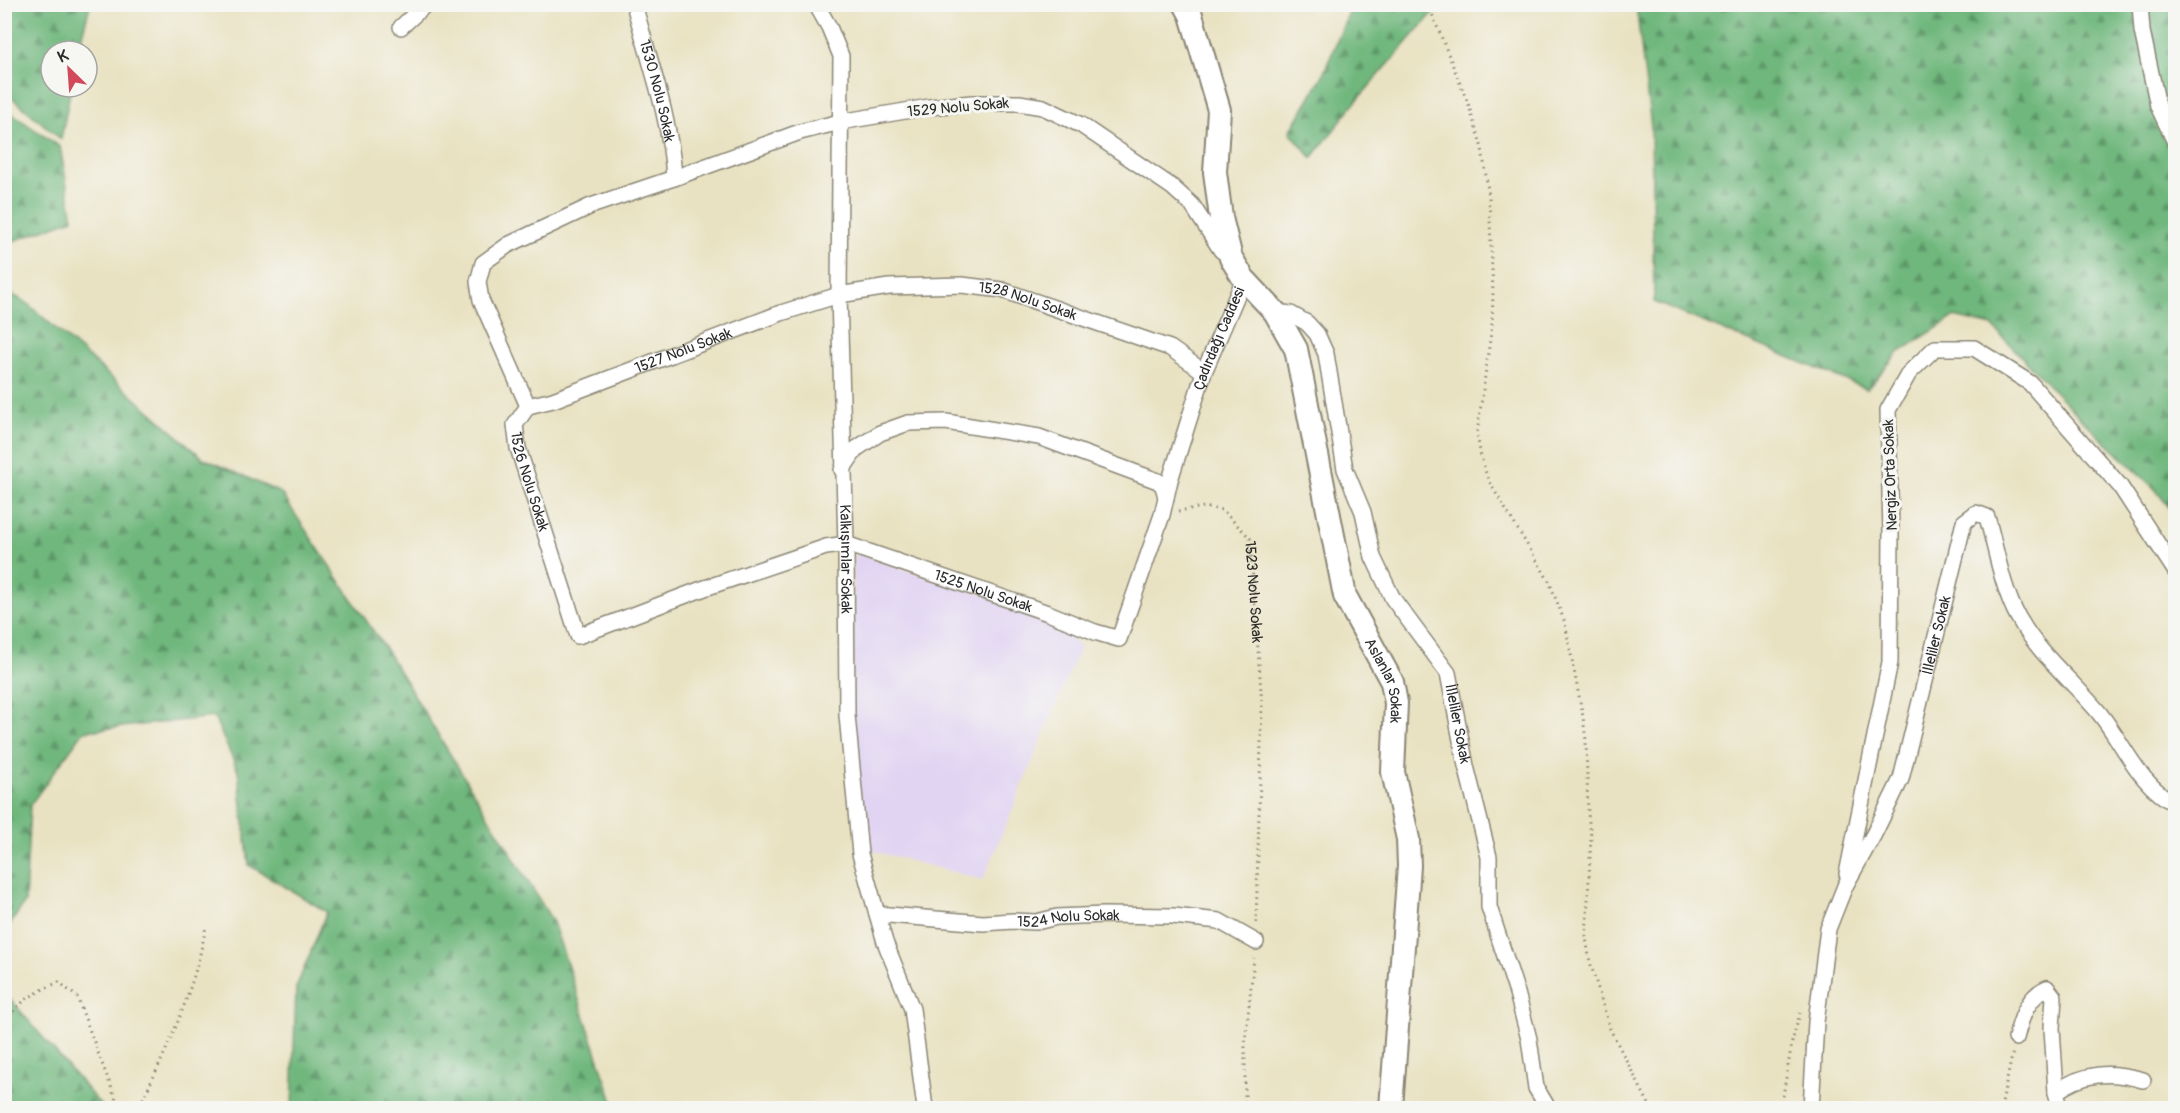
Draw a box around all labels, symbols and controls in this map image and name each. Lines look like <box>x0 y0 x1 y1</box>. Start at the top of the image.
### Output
street label: 1530 Nolu Sokak <box>635 38 679 144</box>
north arrow <box>39 39 99 99</box>
text: K <box>54 45 72 67</box>
street label: 1529 Nolu Sokak <box>906 94 1011 121</box>
street label: 1528 Nolu Sokak <box>977 278 1080 325</box>
street label: Çadırdağı Caddesi <box>1190 284 1250 393</box>
street label: 1527 Nolu Sokak <box>632 323 735 378</box>
street label: Nergiz Orta Sokak <box>1879 418 1902 531</box>
street label: 1526 Nolu Sokak <box>506 430 553 534</box>
street label: Kalkışımlar Sokak <box>835 504 855 615</box>
street label: 1523 Nolu Sokak <box>1240 540 1267 644</box>
street label: 1525 Nolu Sokak <box>931 566 1035 617</box>
street label: İlleliler Sokak <box>1918 593 1956 677</box>
street label: Aslanlar Sokak <box>1360 635 1405 724</box>
street label: İlleliler Sokak <box>1440 682 1474 766</box>
street label: 1524 Nolu Sokak <box>1016 906 1120 932</box>

